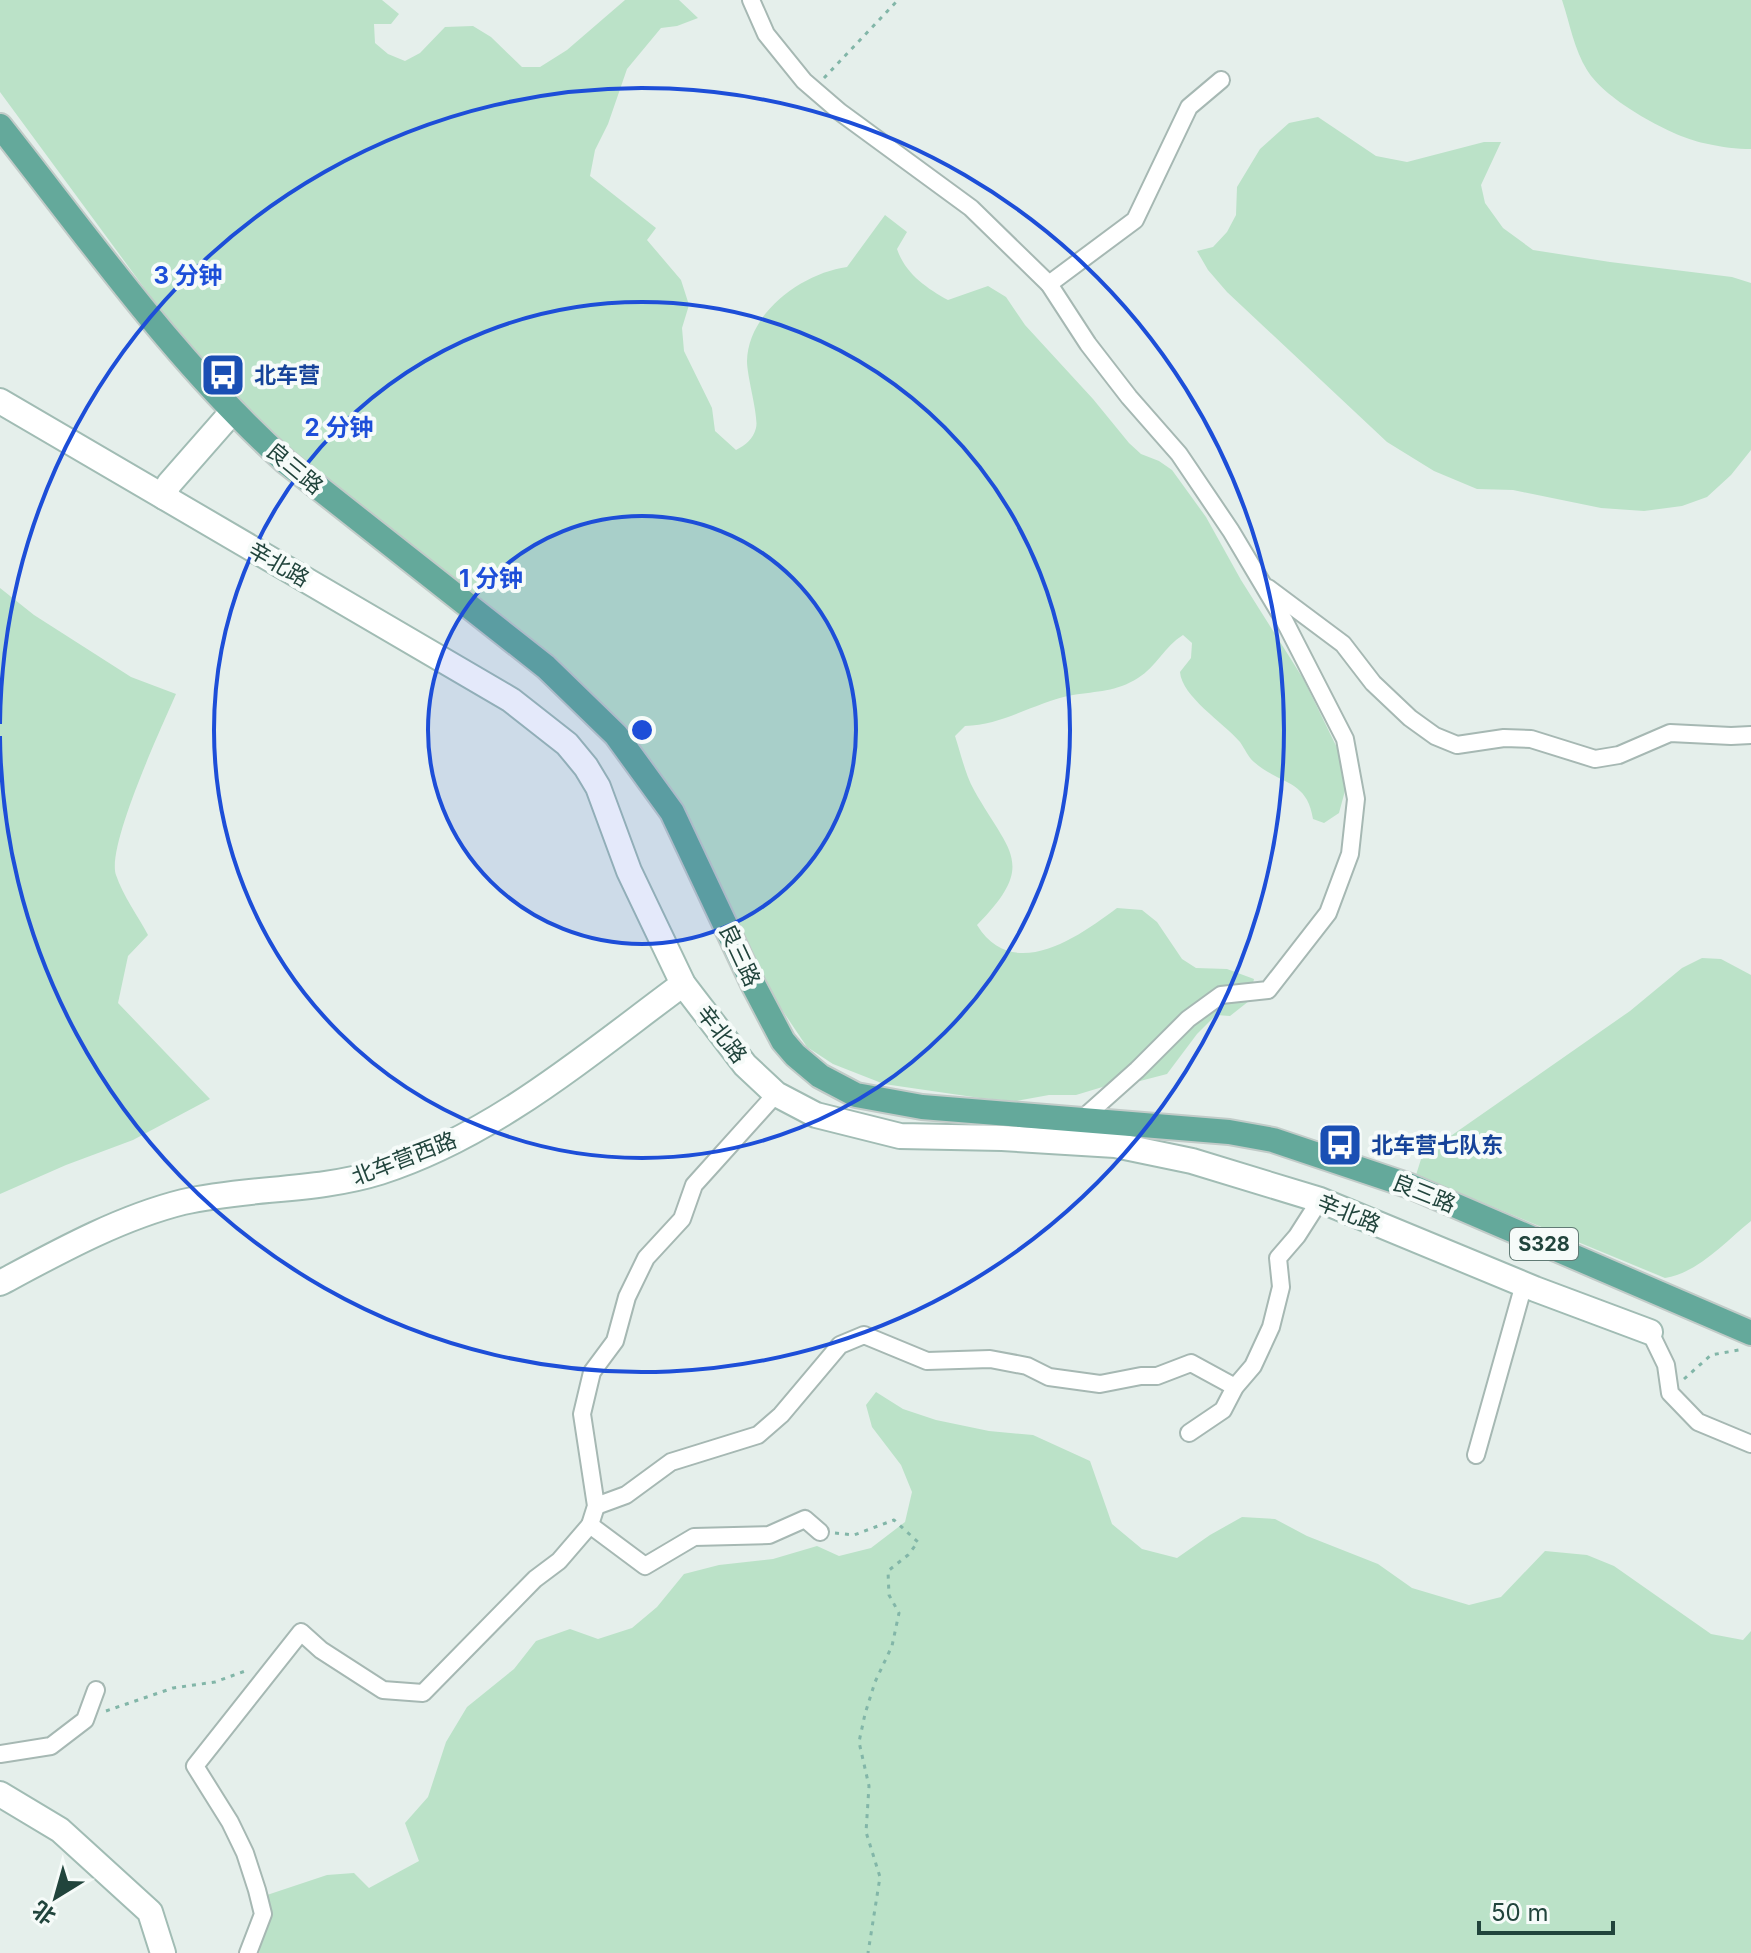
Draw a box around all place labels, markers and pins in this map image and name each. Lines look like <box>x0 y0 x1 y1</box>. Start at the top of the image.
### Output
bus stop icon: 北车营 <box>199 351 247 399</box>
place label: 北车营 <box>254 362 320 388</box>
centre of rings <box>628 716 656 744</box>
bus stop icon: 北车营七队东 <box>1316 1121 1364 1169</box>
place label: 北车营七队东 <box>1371 1132 1503 1158</box>

